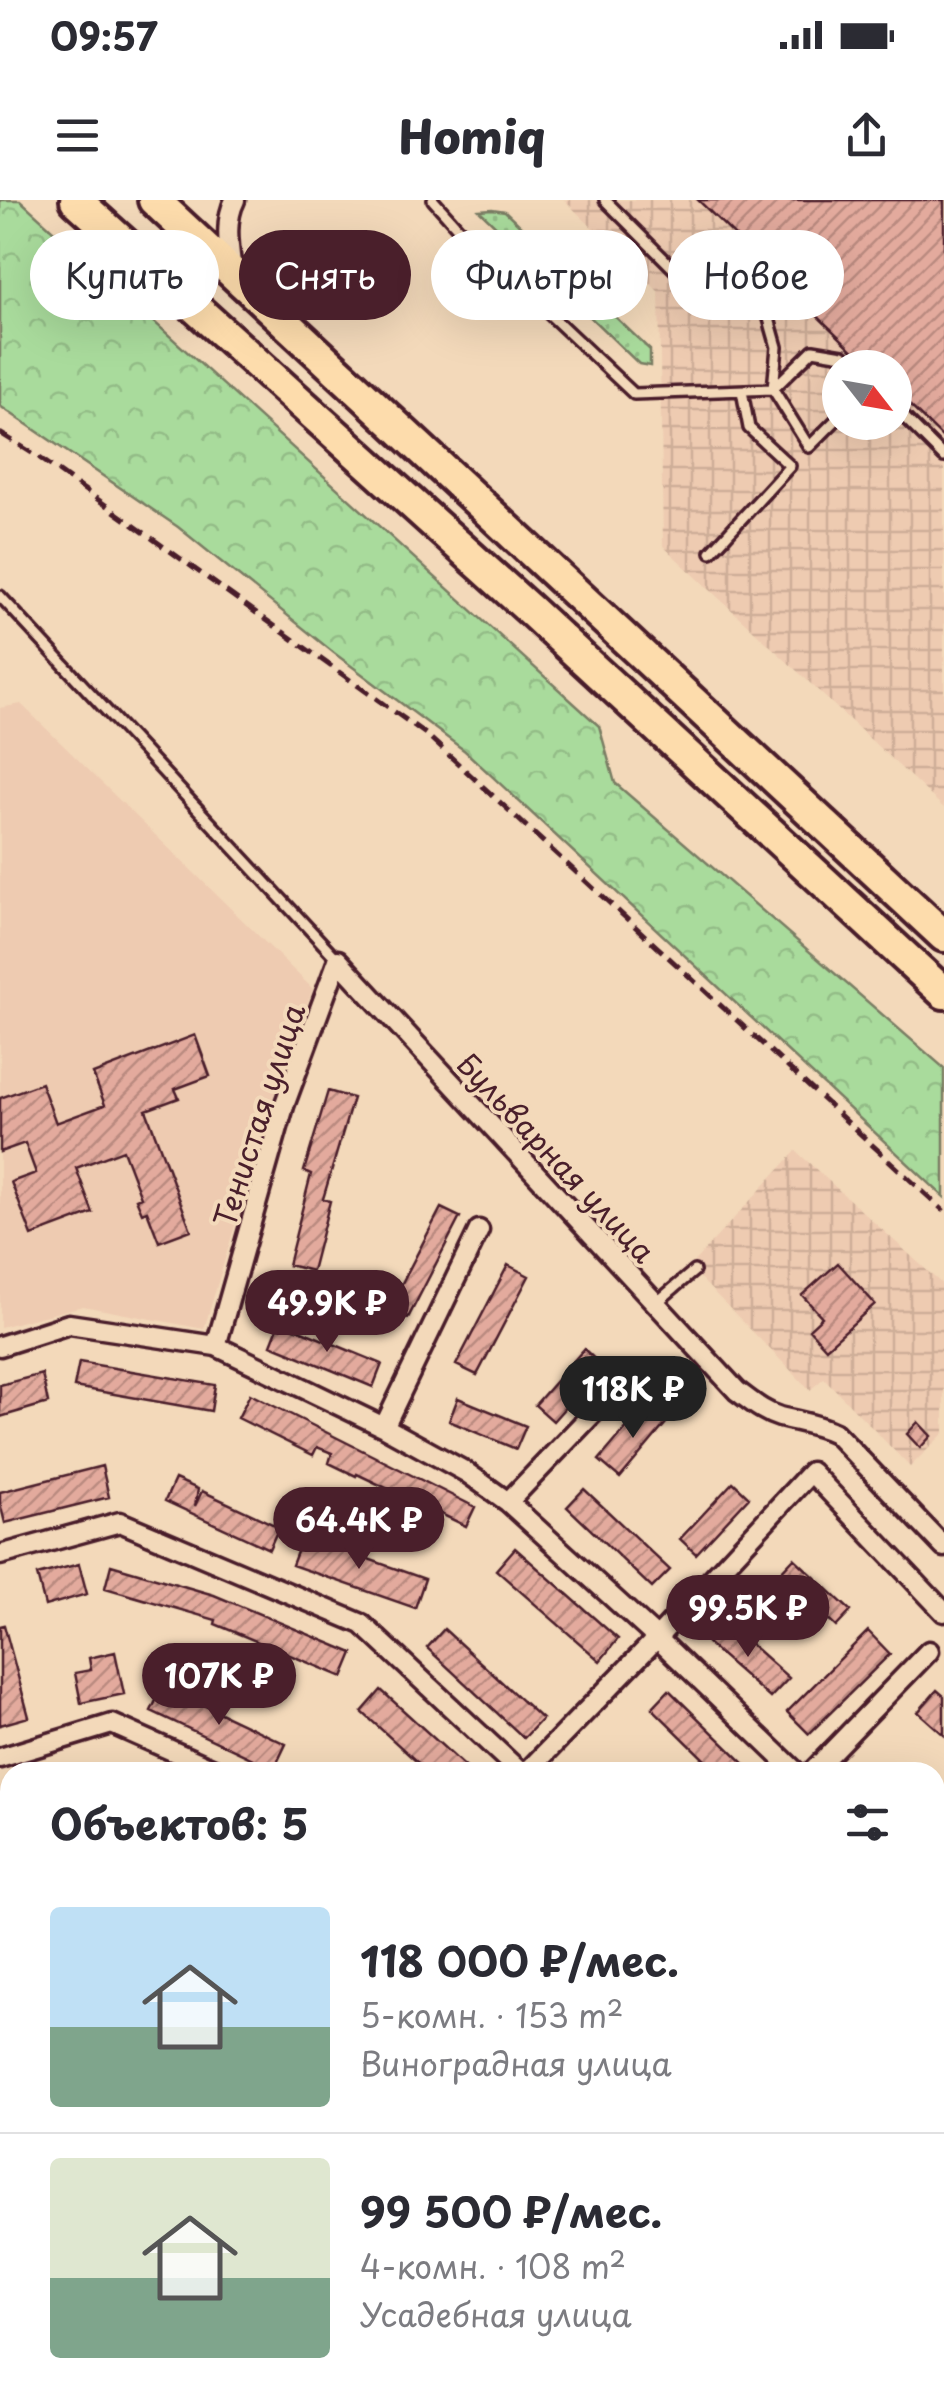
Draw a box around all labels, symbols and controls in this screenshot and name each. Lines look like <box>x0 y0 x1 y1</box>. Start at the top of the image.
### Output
text: 09:57 <box>50 7 158 64</box>
text: Homiq <box>399 101 545 169</box>
icon: menu <box>50 108 105 163</box>
icon: share <box>839 108 894 163</box>
chip: Купить <box>30 230 219 320</box>
chip: Снять <box>239 230 411 320</box>
chip: Фильтры <box>431 230 648 320</box>
chip: Новое <box>668 230 844 320</box>
north arrow <box>822 350 912 440</box>
map controls <box>822 350 912 440</box>
street label: Тенистая улица <box>201 997 315 1232</box>
street label: Бульварная улица <box>447 1042 667 1272</box>
pin: 49.9K ₽ <box>235 1270 419 1355</box>
text: 49.9K ₽ <box>267 1278 387 1326</box>
pin: 118K ₽ <box>552 1356 714 1441</box>
text: 118K ₽ <box>582 1364 684 1412</box>
pin: 64.4K ₽ <box>267 1487 451 1572</box>
text: 64.4K ₽ <box>295 1495 423 1543</box>
pin: 99.5K ₽ <box>656 1575 840 1660</box>
text: 99.5K ₽ <box>688 1583 808 1631</box>
pin: 107K ₽ <box>138 1643 300 1728</box>
text: 107K ₽ <box>164 1651 274 1699</box>
text: Объектов: 5 <box>50 1791 309 1854</box>
icon: filters <box>840 1795 895 1850</box>
text: 118 000 ₽/мес. <box>360 1928 679 1991</box>
icon: home <box>130 1947 250 2067</box>
text: 5-комн. · 153 m² <box>360 1991 623 2039</box>
text: Виноградная улица <box>360 2039 672 2087</box>
text: 99 500 ₽/мес. <box>360 2179 662 2242</box>
icon: home <box>130 2198 250 2318</box>
text: 4-комн. · 108 m² <box>360 2242 626 2290</box>
text: Усадебная улица <box>360 2290 632 2338</box>

